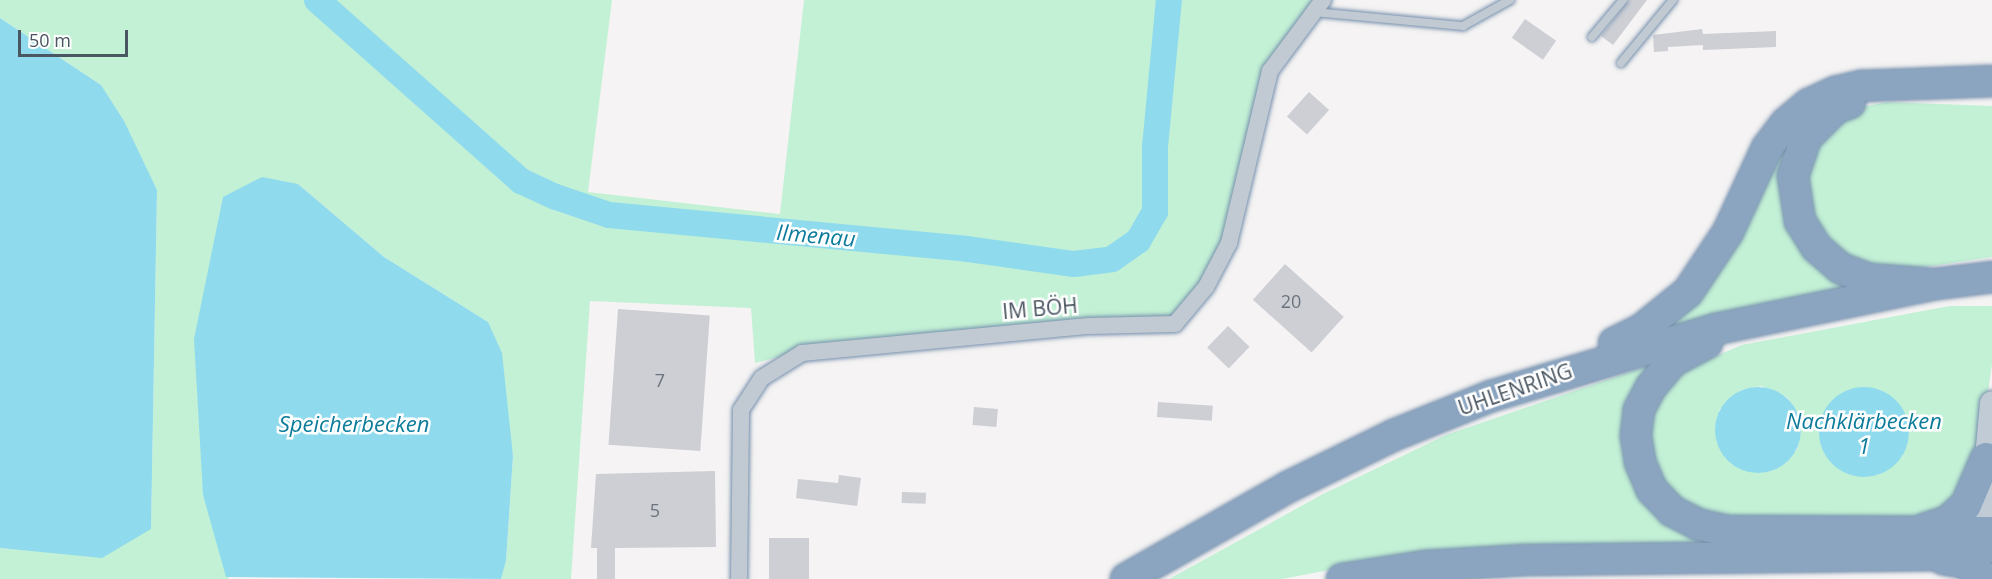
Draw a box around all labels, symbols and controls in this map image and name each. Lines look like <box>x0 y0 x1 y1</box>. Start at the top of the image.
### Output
scale bar <box>21 18 130 56</box>
text: 50 m <box>29 28 71 52</box>
water label: Ilmenau <box>775 218 857 252</box>
house number: 20 <box>1281 290 1301 312</box>
street label: IM BÖH <box>1001 292 1079 324</box>
street label: UHLENRING <box>1455 358 1575 420</box>
house number: 7 <box>655 369 665 391</box>
water label: Nachklärbecken 1 <box>1786 407 1942 458</box>
water label: Speicherbecken <box>279 411 429 437</box>
house number: 5 <box>650 499 660 521</box>

